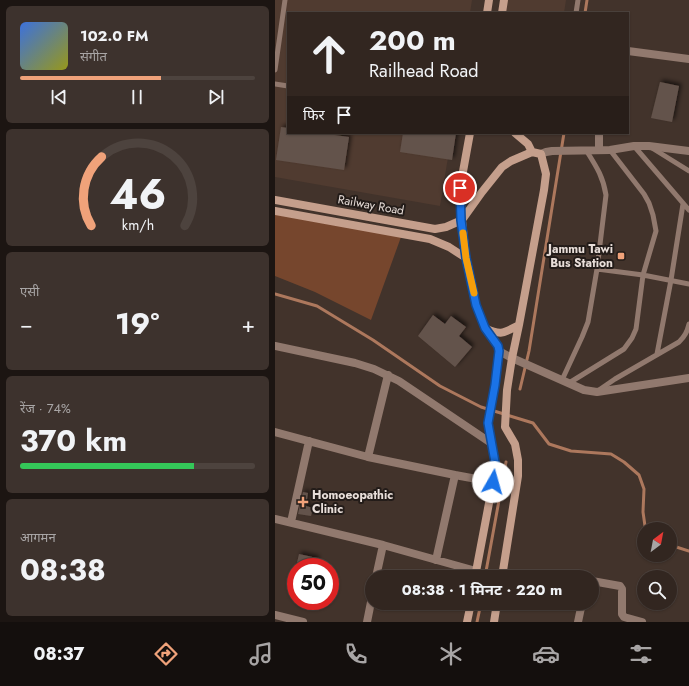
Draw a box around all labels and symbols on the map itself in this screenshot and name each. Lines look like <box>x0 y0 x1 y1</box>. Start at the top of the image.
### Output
pin <box>443 171 477 205</box>
street label: Railway Road <box>336 190 406 220</box>
place label: Jammu Tawi Bus Station <box>546 240 613 272</box>
marker: Jammu Tawi Bus Station <box>616 251 626 261</box>
position arrow <box>472 461 514 503</box>
place label: Homoeopathic Clinic <box>312 486 393 518</box>
marker: Homoeopathic Clinic <box>297 496 309 508</box>
north arrow <box>637 522 677 562</box>
speed limit sign: 50 <box>287 558 339 610</box>

